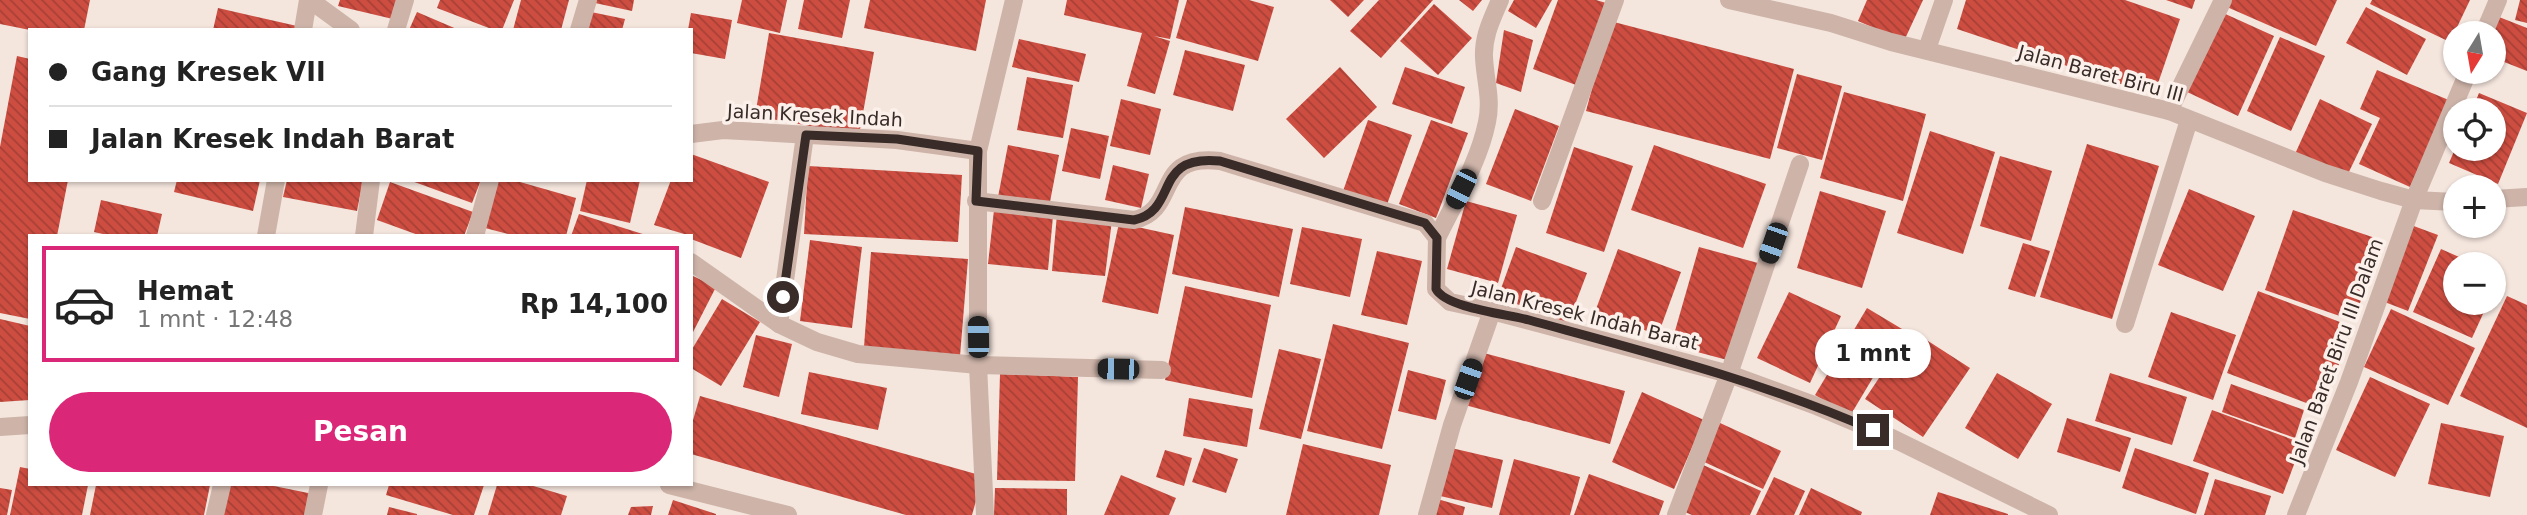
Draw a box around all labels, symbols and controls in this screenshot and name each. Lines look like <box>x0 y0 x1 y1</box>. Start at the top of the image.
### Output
north arrow <box>2443 21 2506 84</box>
map controls <box>2443 21 2506 315</box>
street label: Jalan Baret Biru III <box>2015 40 2186 106</box>
text: Gang Kresek VII <box>91 57 326 87</box>
button: locate <box>2443 98 2506 161</box>
street label: Jalan Kresek Indah <box>726 99 903 131</box>
text: Jalan Kresek Indah Barat <box>91 124 454 154</box>
car <box>1443 166 1480 212</box>
button: + <box>2443 175 2506 238</box>
car <box>1757 220 1790 266</box>
street label: Jalan Baret Biru III Dalam <box>2285 235 2387 468</box>
button: − <box>2443 252 2506 315</box>
icon: car <box>53 273 116 336</box>
text: Hemat <box>137 276 233 306</box>
street label: Jalan Kresek Indah Barat <box>1468 276 1701 354</box>
route start <box>767 281 799 313</box>
text: Rp 14,100 <box>520 289 668 319</box>
text: 1 mnt · 12:48 <box>137 306 293 332</box>
car <box>968 316 989 358</box>
callout: 1 mnt <box>1815 328 1931 378</box>
text: 1 mnt <box>1835 340 1911 366</box>
car <box>1452 356 1485 402</box>
car <box>1097 358 1140 380</box>
button: Pesan <box>49 392 672 472</box>
route end <box>1857 414 1889 446</box>

